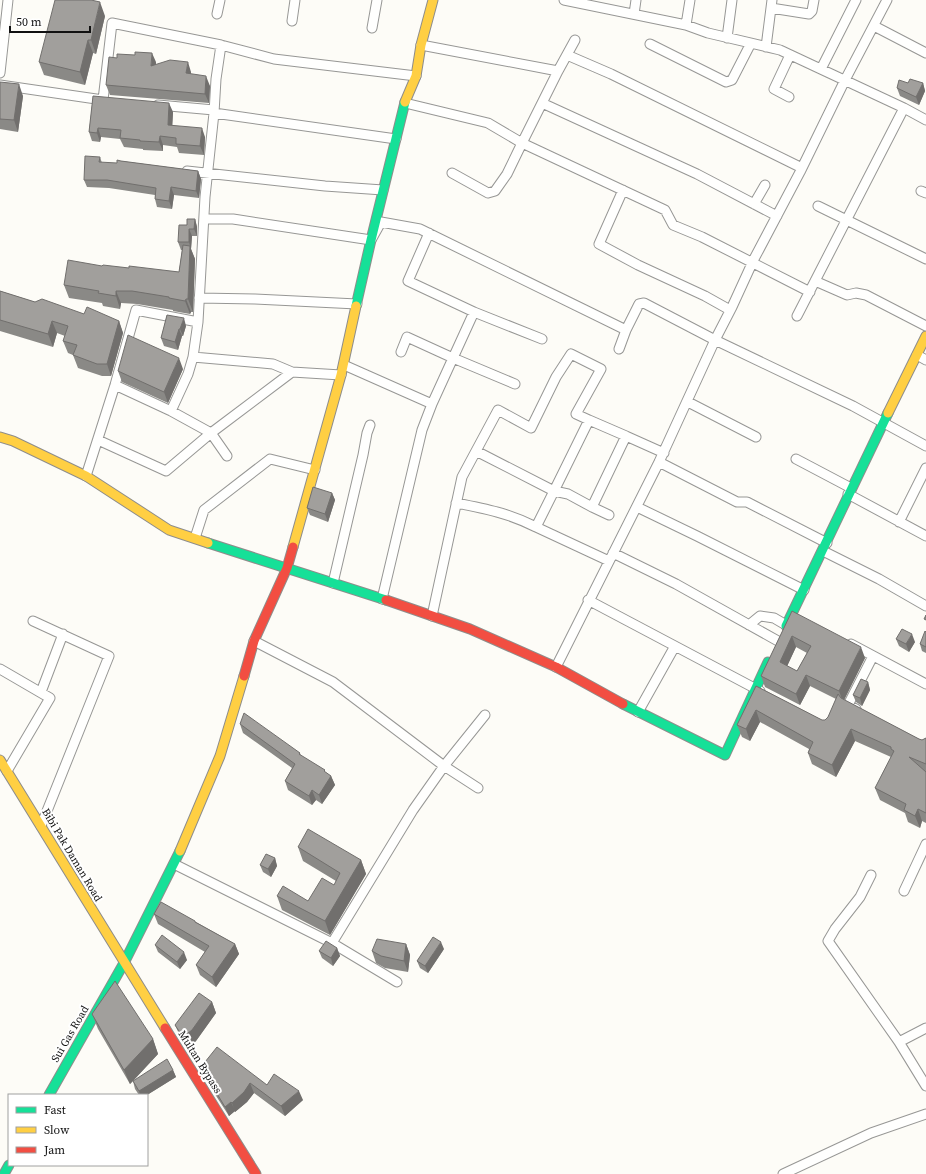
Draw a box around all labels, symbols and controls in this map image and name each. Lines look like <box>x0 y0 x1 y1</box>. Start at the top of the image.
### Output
scale bar <box>10 8 90 34</box>
text: 50 m <box>16 14 42 30</box>
street label: Bibi Pak Daman Road <box>38 806 106 905</box>
street label: Sui Gas Road <box>48 1002 93 1065</box>
street label: Multan Bypass <box>175 1028 225 1097</box>
legend <box>8 1094 148 1166</box>
text: Fast <box>44 1102 66 1118</box>
text: Slow <box>44 1122 70 1138</box>
text: Jam <box>43 1142 65 1158</box>

